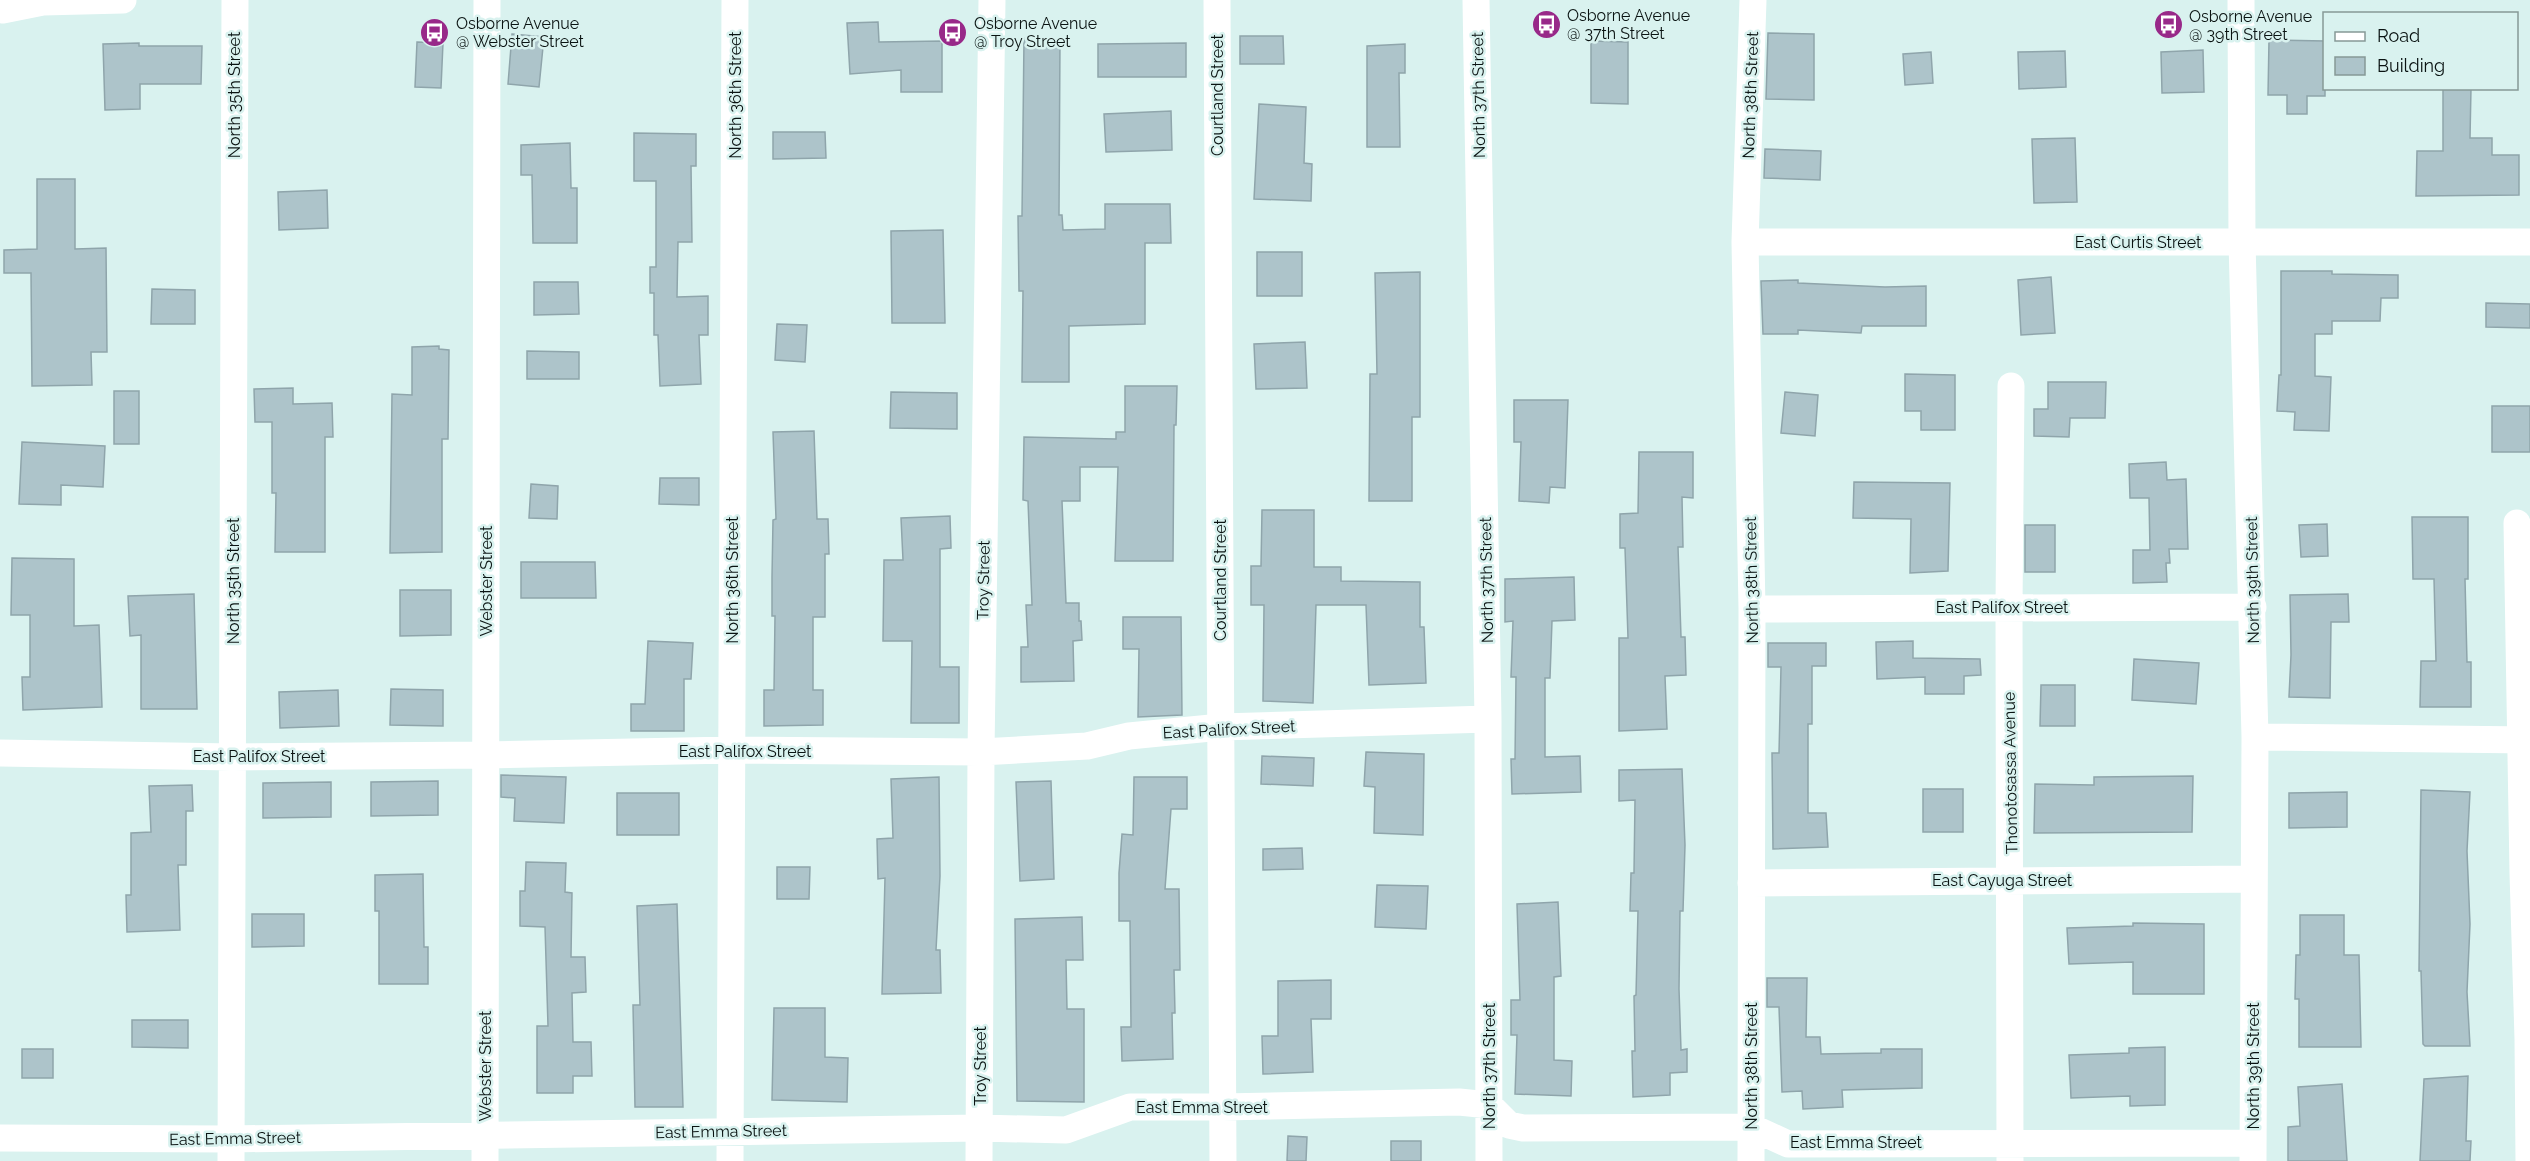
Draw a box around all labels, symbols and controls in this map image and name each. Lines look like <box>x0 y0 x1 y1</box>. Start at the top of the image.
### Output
place label: Osborne Avenue @ 37th Street <box>1567 6 1690 43</box>
place label: Osborne Avenue @ 39th Street <box>2189 7 2312 44</box>
bus stop icon: Osborne Avenue @ 37th Street <box>1530 8 1562 40</box>
bus stop icon: Osborne Avenue @ 39th Street <box>2152 9 2184 41</box>
legend <box>2323 12 2518 90</box>
place label: Osborne Avenue @ Webster Street <box>456 14 585 51</box>
place label: Osborne Avenue @ Troy Street <box>974 14 1097 51</box>
bus stop icon: Osborne Avenue @ Webster Street <box>419 16 451 48</box>
bus stop icon: Osborne Avenue @ Troy Street <box>937 16 969 48</box>
text: Road <box>2377 25 2420 46</box>
street label: North 38th Street <box>1739 30 1762 159</box>
street label: North 35th Street <box>225 31 244 158</box>
street label: North 36th Street <box>726 31 745 159</box>
street label: North 37th Street <box>1468 31 1489 158</box>
street label: Courtland Street <box>1208 33 1227 156</box>
text: Building <box>2377 55 2445 76</box>
street label: East Curtis Street <box>2075 233 2202 252</box>
street label: North 36th Street <box>723 516 742 644</box>
street label: North 37th Street <box>1476 516 1497 643</box>
street label: North 38th Street <box>1741 516 1762 644</box>
street label: North 39th Street <box>2242 516 2263 644</box>
street label: North 35th Street <box>224 517 243 644</box>
street label: Courtland Street <box>1211 518 1230 641</box>
street label: Webster Street <box>477 525 496 636</box>
street label: Troy Street <box>973 539 994 620</box>
street label: East Palifox Street <box>1936 598 2069 617</box>
street label: Thonotosassa Avenue <box>2000 692 2021 854</box>
street label: East Palifox Street <box>1162 717 1296 742</box>
street label: East Palifox Street <box>679 742 812 761</box>
street label: East Palifox Street <box>193 747 326 766</box>
street label: East Cayuga Street <box>1932 871 2073 890</box>
street label: North 37th Street <box>1480 1002 1499 1129</box>
street label: North 38th Street <box>1742 1002 1761 1130</box>
street label: North 39th Street <box>2244 1002 2263 1130</box>
street label: Webster Street <box>476 1010 495 1121</box>
street label: Troy Street <box>971 1026 990 1106</box>
street label: East Emma Street <box>1136 1098 1269 1117</box>
street label: East Emma Street <box>655 1121 788 1142</box>
street label: East Emma Street <box>169 1128 302 1149</box>
street label: East Emma Street <box>1790 1133 1923 1152</box>

